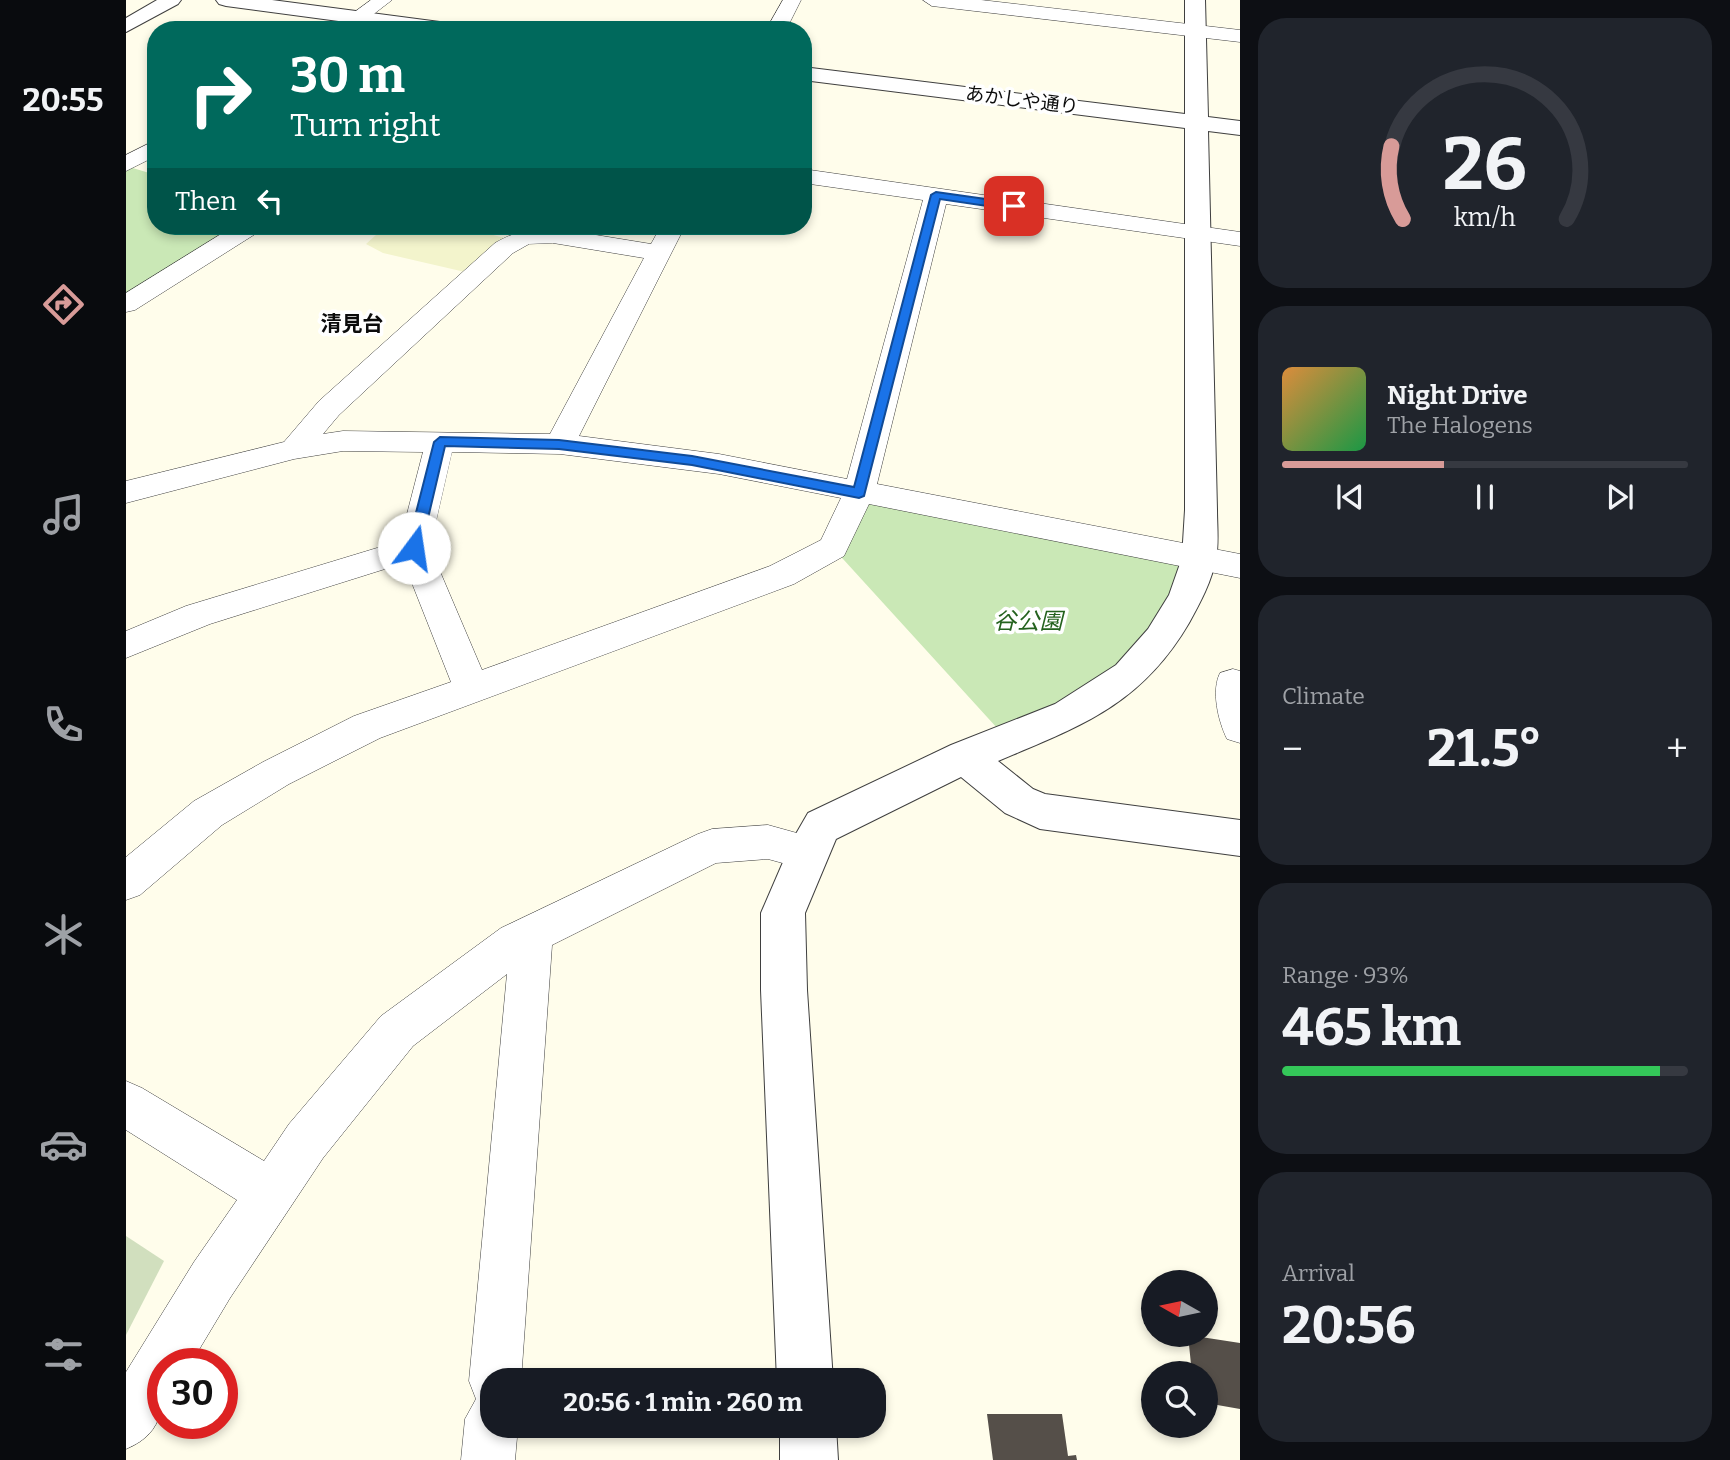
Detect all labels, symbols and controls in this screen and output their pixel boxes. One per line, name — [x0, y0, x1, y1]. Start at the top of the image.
text: 30 m — [290, 46, 405, 105]
icon: right — [175, 49, 266, 140]
text: 20:55 — [23, 81, 103, 119]
street label: あかしや通り — [964, 82, 1080, 118]
text: Turn right — [290, 106, 441, 144]
text: 26 — [1443, 122, 1527, 209]
pin — [984, 176, 1044, 236]
icon: left — [251, 182, 289, 220]
text: Then — [175, 186, 237, 217]
icon: arrive — [995, 187, 1033, 225]
text: km/h — [1454, 203, 1516, 233]
icon: directions — [39, 280, 88, 329]
district label: 清見台 — [321, 311, 384, 337]
text: Night Drive — [1387, 380, 1528, 411]
text: The Halogens — [1387, 411, 1533, 439]
icon: previous — [1331, 478, 1369, 516]
icon: pause — [1466, 478, 1504, 516]
icon: next — [1601, 478, 1639, 516]
icon: music — [39, 490, 88, 539]
position arrow — [377, 511, 451, 585]
park label: 谷公園 — [994, 607, 1066, 635]
text: Climate — [1282, 682, 1365, 710]
icon: phone — [39, 700, 88, 749]
text: 21.5° — [1427, 717, 1542, 780]
text: − — [1282, 726, 1303, 772]
text: + — [1666, 726, 1688, 772]
icon: climate — [39, 910, 88, 959]
text: Range · 93% — [1282, 961, 1409, 989]
text: 465 km — [1282, 996, 1461, 1059]
icon: car — [39, 1120, 88, 1169]
text: Arrival — [1282, 1259, 1355, 1287]
north arrow — [1141, 1270, 1218, 1348]
map controls — [1141, 1270, 1218, 1438]
text: 20:56 — [1282, 1294, 1416, 1357]
icon: filters — [39, 1330, 88, 1379]
speed limit sign: 30 — [147, 1348, 238, 1439]
button: search — [1141, 1361, 1218, 1438]
text: 20:56 · 1 min · 260 m — [563, 1387, 803, 1418]

